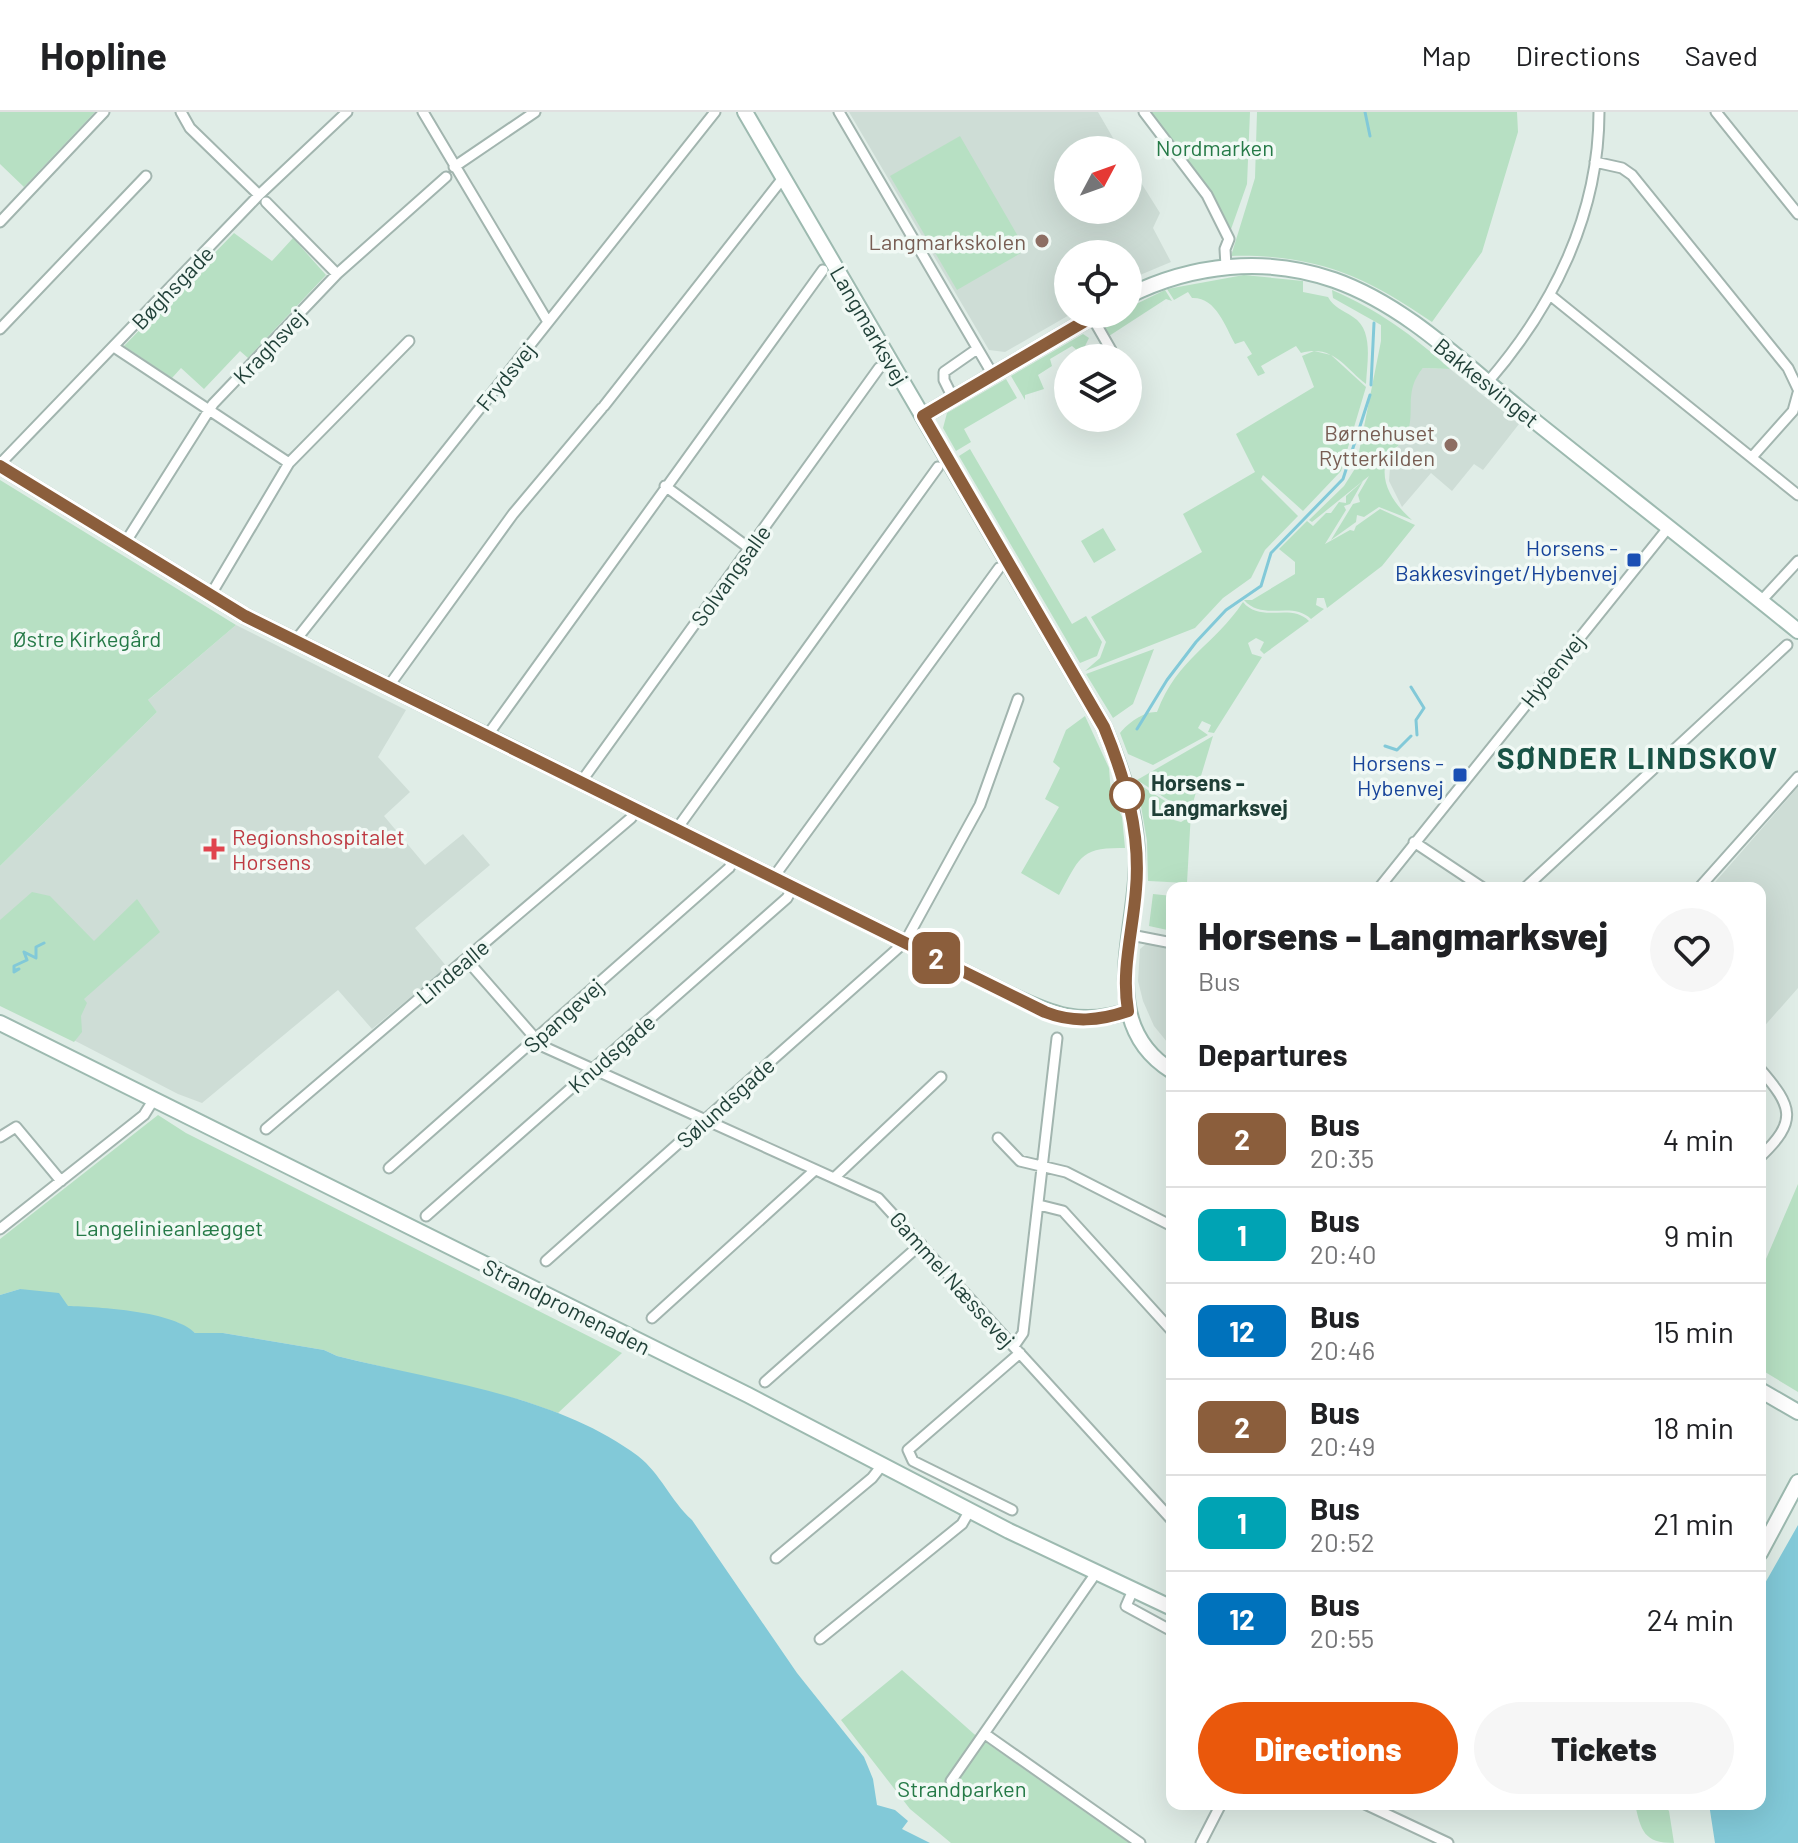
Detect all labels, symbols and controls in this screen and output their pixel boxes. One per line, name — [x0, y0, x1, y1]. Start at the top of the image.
text: Hopline — [40, 32, 167, 78]
text: Map — [1422, 38, 1471, 72]
text: Directions — [1515, 38, 1641, 72]
text: Saved — [1685, 38, 1758, 72]
park label: Nordmarken — [1156, 134, 1274, 160]
north arrow — [1054, 136, 1142, 224]
map controls — [1054, 136, 1142, 432]
place label: Langmarkskolen — [868, 228, 1026, 254]
marker: Langmarkskolen — [1033, 232, 1051, 250]
street label: Bøghsgade — [126, 240, 218, 334]
button: locate — [1054, 240, 1142, 328]
street label: Langmarksvej — [826, 261, 914, 389]
street label: Kraghsvej — [227, 303, 311, 389]
street label: Bakkesvinget — [1429, 332, 1545, 432]
street label: Frydsvej — [470, 337, 540, 415]
button: layers — [1054, 344, 1142, 432]
place label: Børnehuset Rytterkilden — [1319, 419, 1435, 470]
marker: Børnehuset Rytterkilden — [1442, 436, 1460, 454]
street label: Solvangsalle — [685, 519, 775, 631]
place label: Horsens - Bakkesvinget/Hybenvej — [1395, 534, 1618, 585]
marker: Horsens - Bakkesvinget/Hybenvej — [1625, 551, 1643, 569]
park label: Østre Kirkegård — [13, 625, 161, 651]
street label: Hybenvej — [1515, 628, 1589, 712]
district label: SØNDER LINDSKOV — [1497, 739, 1779, 775]
place label: Horsens - Hybenvej — [1352, 749, 1444, 800]
marker: Horsens - Hybenvej — [1451, 766, 1469, 784]
place label: Horsens - Langmarksvej — [1151, 769, 1288, 820]
marker: Horsens - Langmarksvej — [1110, 778, 1144, 812]
place label: Regionshospitalet Horsens — [232, 823, 405, 874]
marker: Regionshospitalet Horsens — [203, 838, 225, 860]
button: heart — [1650, 908, 1734, 992]
text: Horsens - Langmarksvej — [1198, 912, 1608, 958]
line badge: 2 — [910, 932, 962, 984]
street label: Lindealle — [411, 933, 493, 1009]
text: 2 — [928, 941, 944, 975]
text: Bus — [1198, 965, 1240, 996]
street label: Spangevej — [518, 972, 608, 1058]
street label: Knudsgade — [562, 1008, 660, 1098]
text: Departures — [1198, 1036, 1348, 1072]
street label: Sølundsgade — [671, 1051, 779, 1153]
text: Bus — [1310, 1106, 1360, 1142]
text: 4 min — [1663, 1121, 1734, 1157]
text: 2 — [1234, 1122, 1250, 1156]
text: 20:35 — [1310, 1142, 1374, 1173]
text: Bus — [1310, 1202, 1360, 1238]
street label: Gammel Næssevej — [885, 1205, 1021, 1353]
park label: Langelinieanlægget — [75, 1214, 263, 1240]
text: 9 min — [1664, 1217, 1734, 1253]
text: 1 — [1237, 1218, 1247, 1252]
text: 20:40 — [1310, 1238, 1376, 1269]
street label: Strandpromenaden — [479, 1253, 655, 1359]
text: Bus — [1310, 1298, 1360, 1334]
text: 15 min — [1653, 1313, 1734, 1349]
text: 12 — [1229, 1314, 1255, 1348]
text: 20:46 — [1310, 1334, 1375, 1365]
text: Bus — [1310, 1394, 1360, 1430]
text: 18 min — [1653, 1409, 1734, 1445]
text: 2 — [1234, 1410, 1250, 1444]
text: 20:49 — [1310, 1430, 1375, 1461]
text: Bus — [1310, 1490, 1360, 1526]
text: 21 min — [1653, 1505, 1734, 1541]
text: 1 — [1237, 1506, 1247, 1540]
text: 20:52 — [1310, 1526, 1375, 1557]
text: Bus — [1310, 1586, 1360, 1622]
text: 24 min — [1647, 1601, 1734, 1637]
text: 12 — [1229, 1602, 1255, 1636]
text: 20:55 — [1310, 1622, 1374, 1653]
button: Directions — [1198, 1702, 1458, 1794]
button: Tickets — [1474, 1702, 1734, 1794]
park label: Strandparken — [897, 1775, 1027, 1801]

